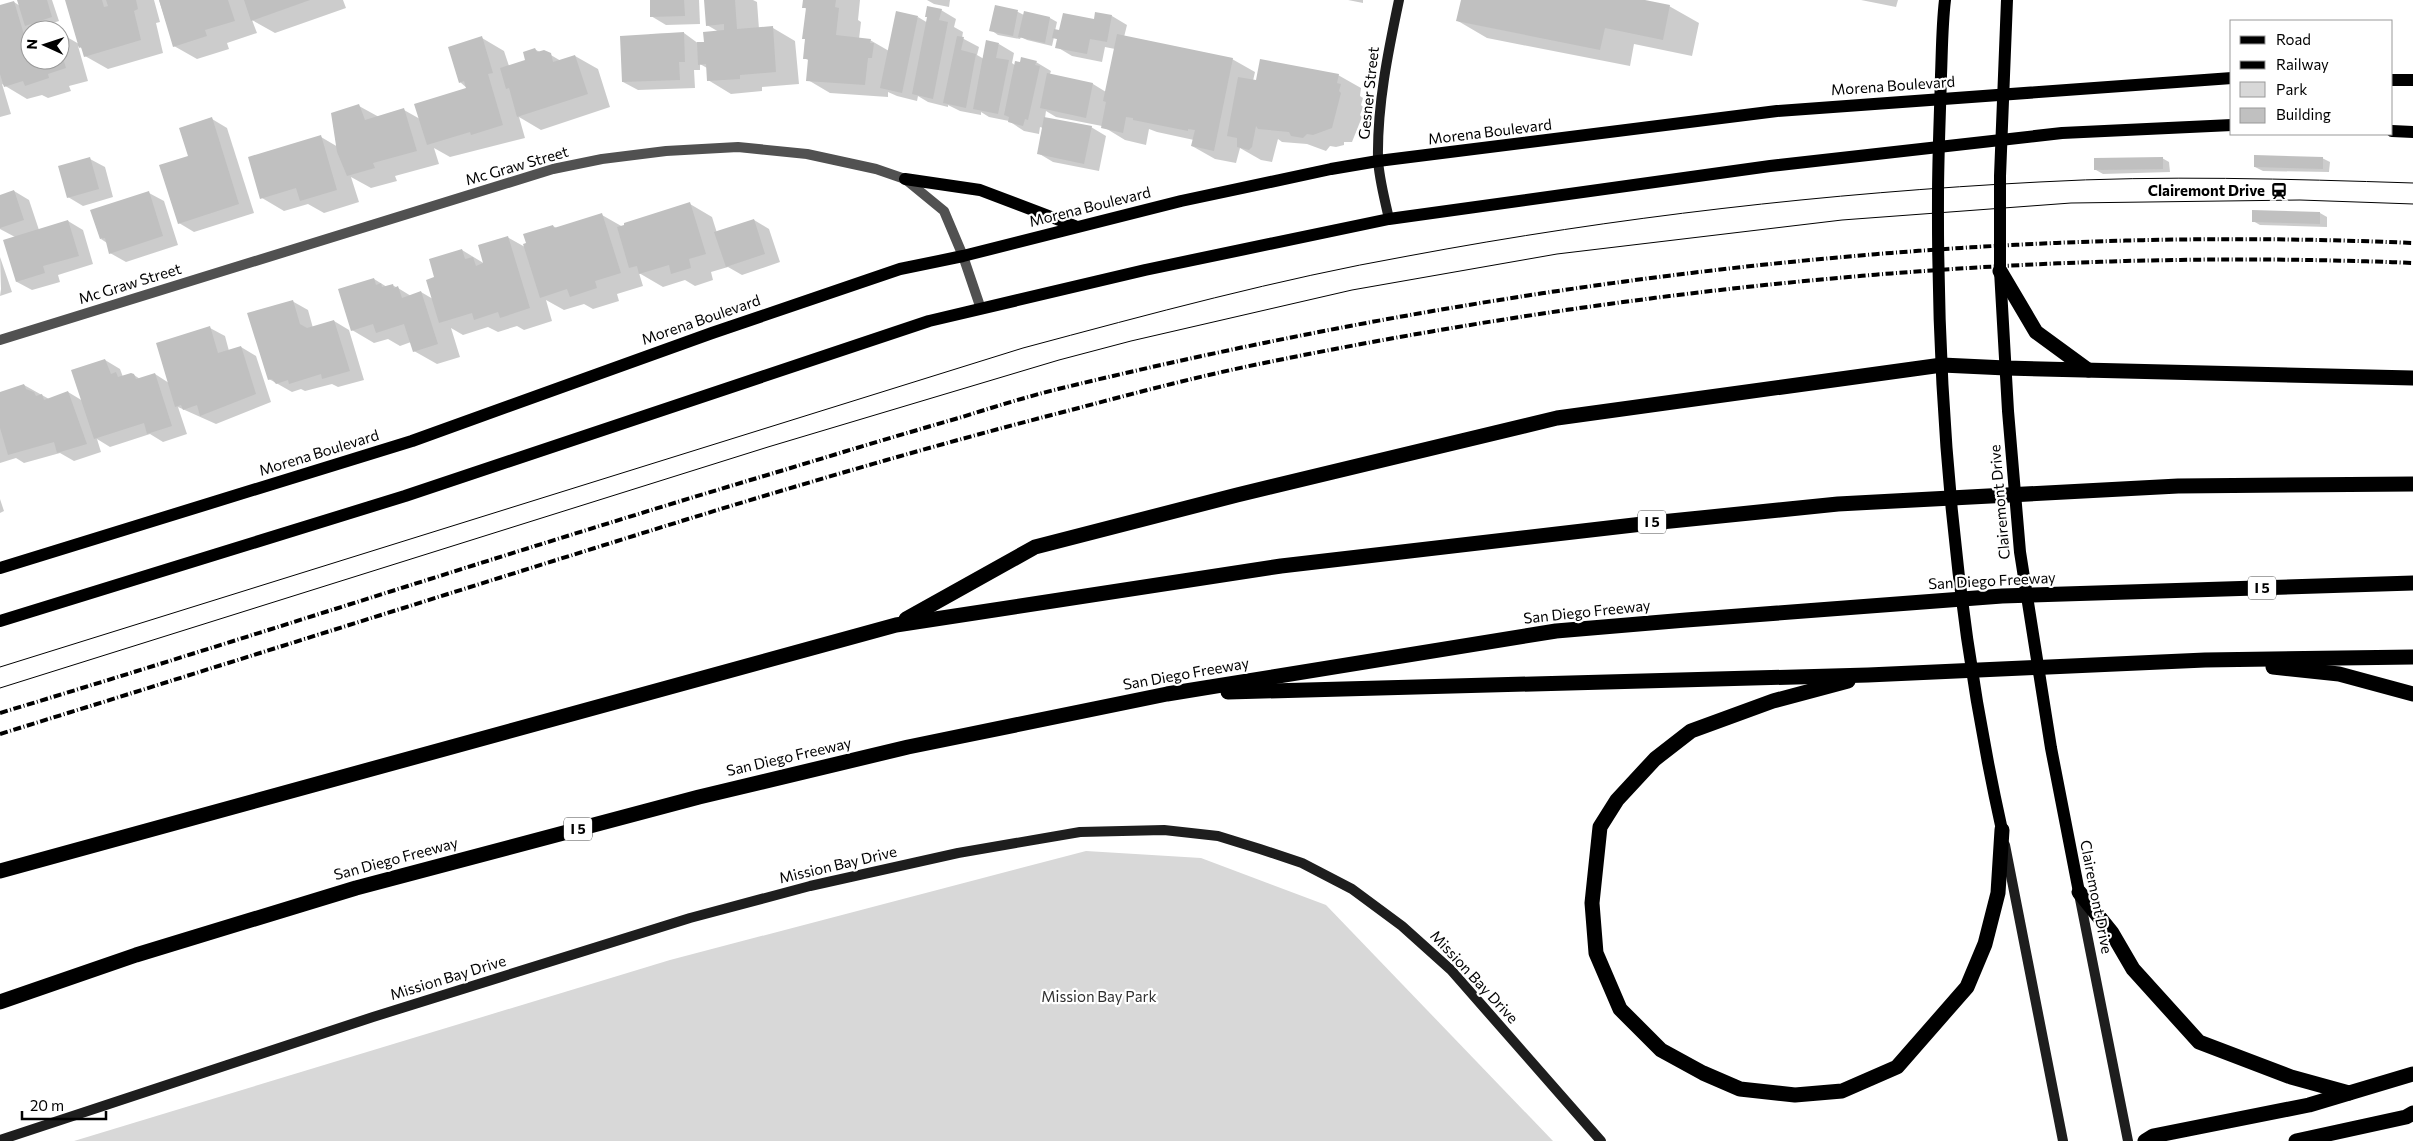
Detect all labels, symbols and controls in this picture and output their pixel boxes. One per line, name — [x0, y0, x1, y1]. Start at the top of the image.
north arrow — [20, 20, 70, 70]
legend — [2230, 20, 2393, 135]
text: Road — [2276, 30, 2311, 48]
text: N — [23, 39, 40, 50]
street label: Gesner Street — [1354, 45, 1382, 140]
text: Railway — [2276, 55, 2329, 73]
street label: Morena Boulevard — [1830, 72, 1956, 98]
text: Park — [2276, 80, 2307, 98]
text: Building — [2276, 105, 2331, 123]
street label: Morena Boulevard — [1427, 114, 1553, 148]
street label: Mc Graw Street — [463, 142, 570, 188]
place label: Clairemont Drive — [2148, 181, 2265, 199]
station icon: Clairemont Drive — [2269, 181, 2289, 201]
street label: Morena Boulevard — [1027, 182, 1152, 230]
street label: Mc Graw Street — [76, 259, 183, 307]
street label: Morena Boulevard — [639, 290, 763, 348]
street label: Morena Boulevard — [257, 425, 381, 479]
street label: Clairemont Drive — [1985, 444, 2013, 560]
road number: I 5 — [1638, 511, 1666, 534]
street label: San Diego Freeway — [1928, 568, 2056, 592]
road number: I 5 — [2248, 576, 2276, 600]
street label: San Diego Freeway — [1522, 595, 1652, 627]
street label: San Diego Freeway — [1121, 653, 1251, 693]
street label: San Diego Freeway — [724, 733, 853, 779]
road number: I 5 — [564, 818, 592, 841]
street label: San Diego Freeway — [332, 833, 460, 883]
street label: Clairemont Drive — [2077, 838, 2117, 955]
street label: Mission Bay Drive — [777, 842, 899, 886]
street label: Mission Bay Drive — [1427, 926, 1522, 1027]
street label: Mission Bay Drive — [388, 951, 508, 1003]
park label: Mission Bay Park — [1041, 987, 1157, 1005]
scale bar — [22, 1088, 106, 1120]
text: 20 m — [30, 1096, 64, 1114]

